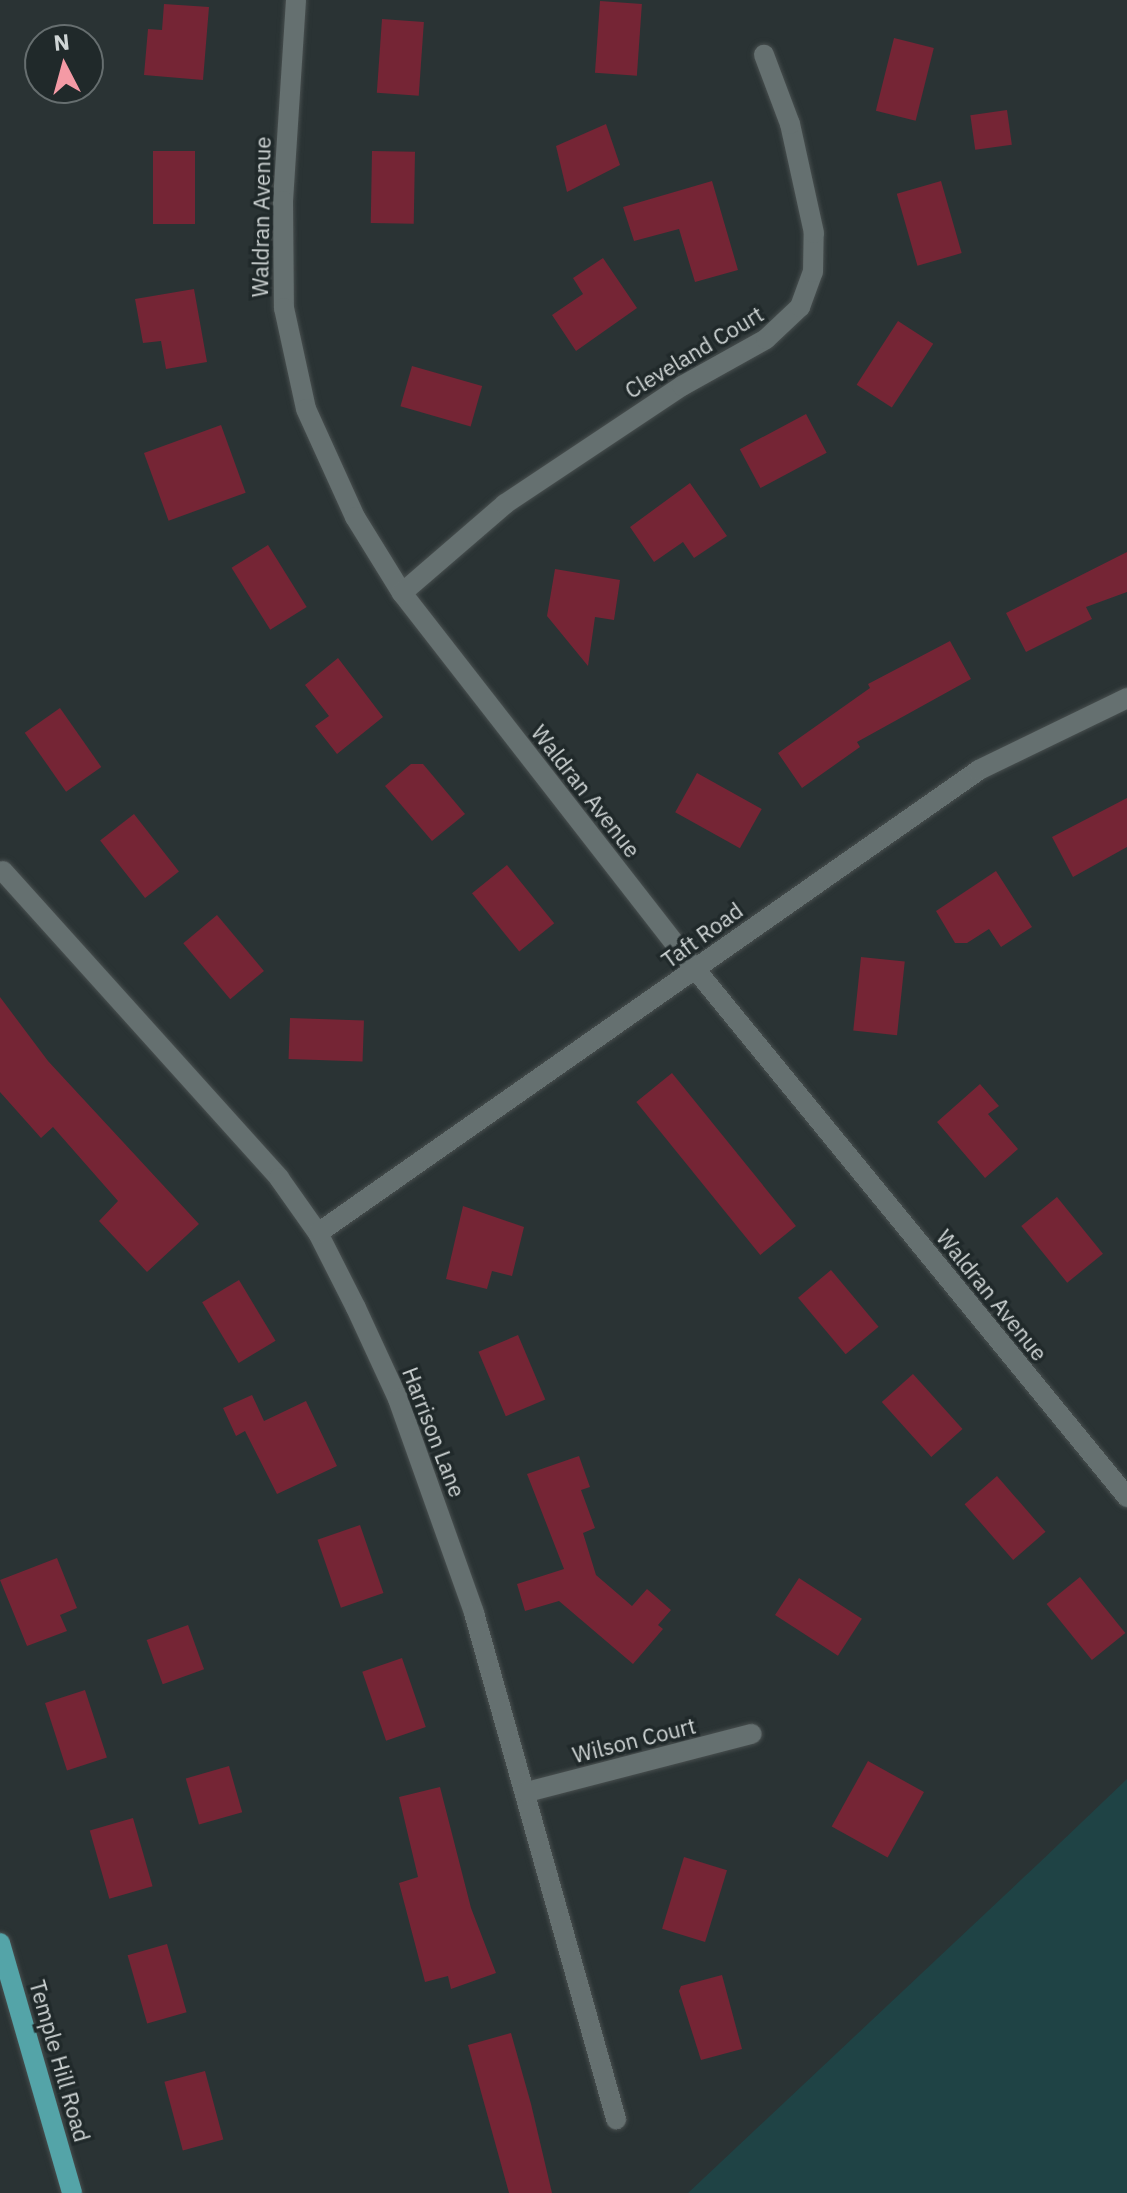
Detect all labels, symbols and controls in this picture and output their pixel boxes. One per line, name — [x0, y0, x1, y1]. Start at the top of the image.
north arrow — [24, 24, 104, 104]
text: N — [52, 26, 71, 57]
street label: Waldran Avenue — [246, 136, 276, 298]
street label: Cleveland Court — [620, 300, 768, 404]
street label: Waldran Avenue — [526, 720, 646, 862]
street label: Taft Road — [656, 897, 748, 973]
street label: Waldran Avenue — [931, 1224, 1053, 1366]
street label: Harrison Lane — [397, 1363, 471, 1501]
street label: Wilson Court — [570, 1712, 698, 1768]
street label: Temple Hill Road — [24, 1977, 96, 2145]

